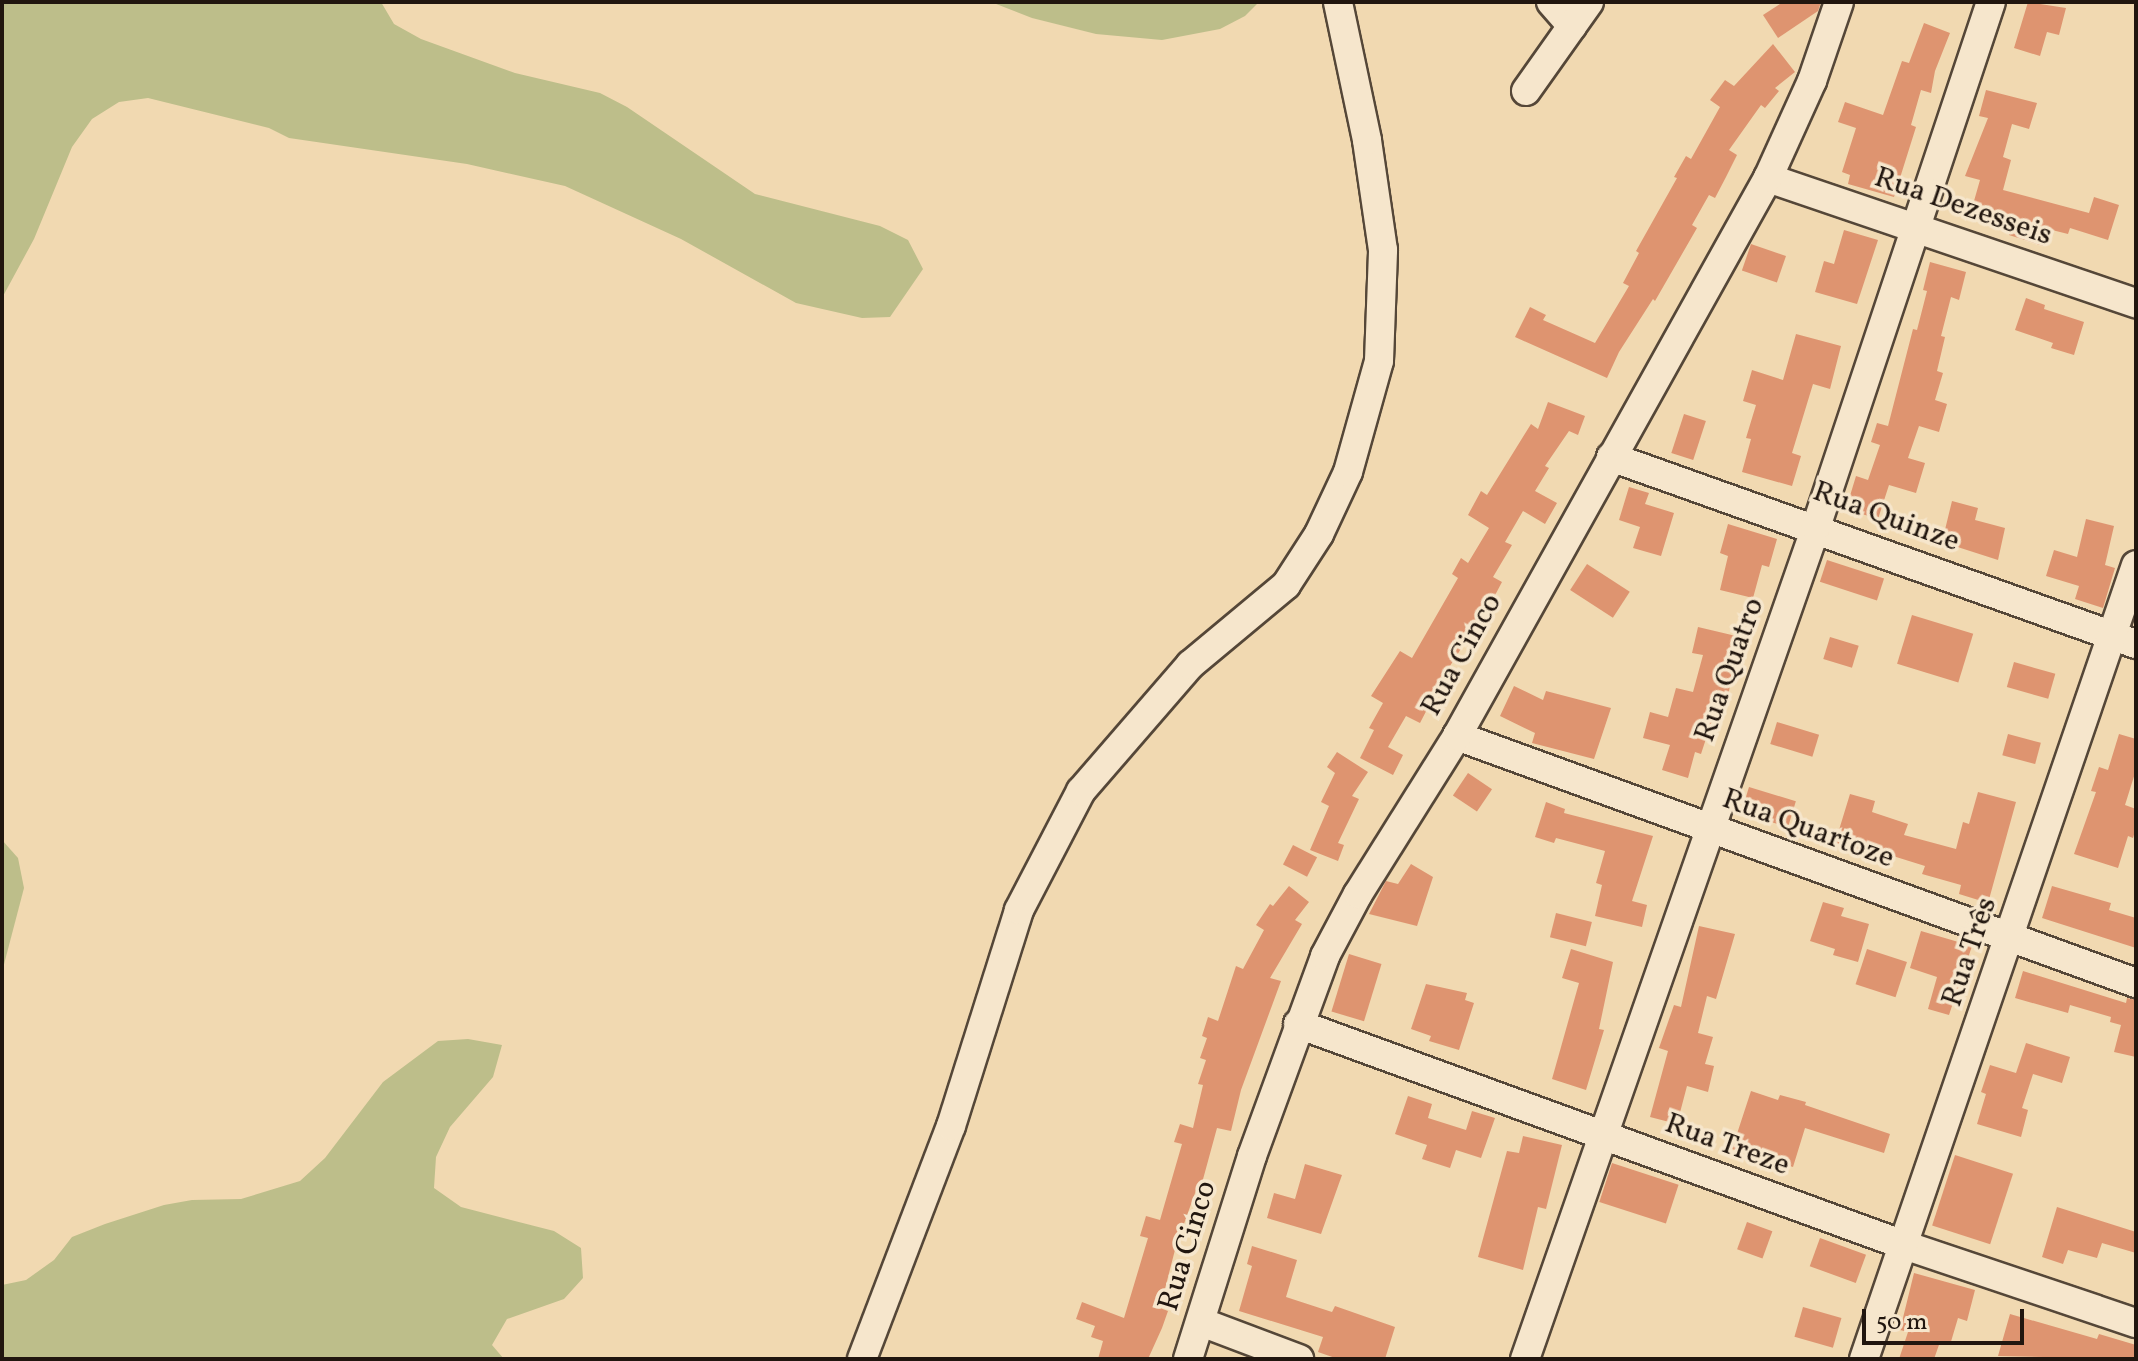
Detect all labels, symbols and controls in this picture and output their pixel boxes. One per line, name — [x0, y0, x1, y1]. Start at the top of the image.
street label: Rua Dezesseis — [1869, 160, 2057, 254]
street label: Rua Quinze — [1808, 474, 1964, 560]
street label: Rua Cinco — [1414, 588, 1510, 722]
street label: Rua Quatro — [1687, 593, 1773, 747]
street label: Rua Quartoze — [1717, 781, 1899, 877]
street label: Rua Três — [1934, 892, 2006, 1012]
street label: Rua Treze — [1659, 1106, 1795, 1184]
street label: Rua Cinco — [1151, 1177, 1225, 1315]
scale bar — [1866, 1293, 2028, 1343]
text: 50 m — [1876, 1306, 1928, 1340]

